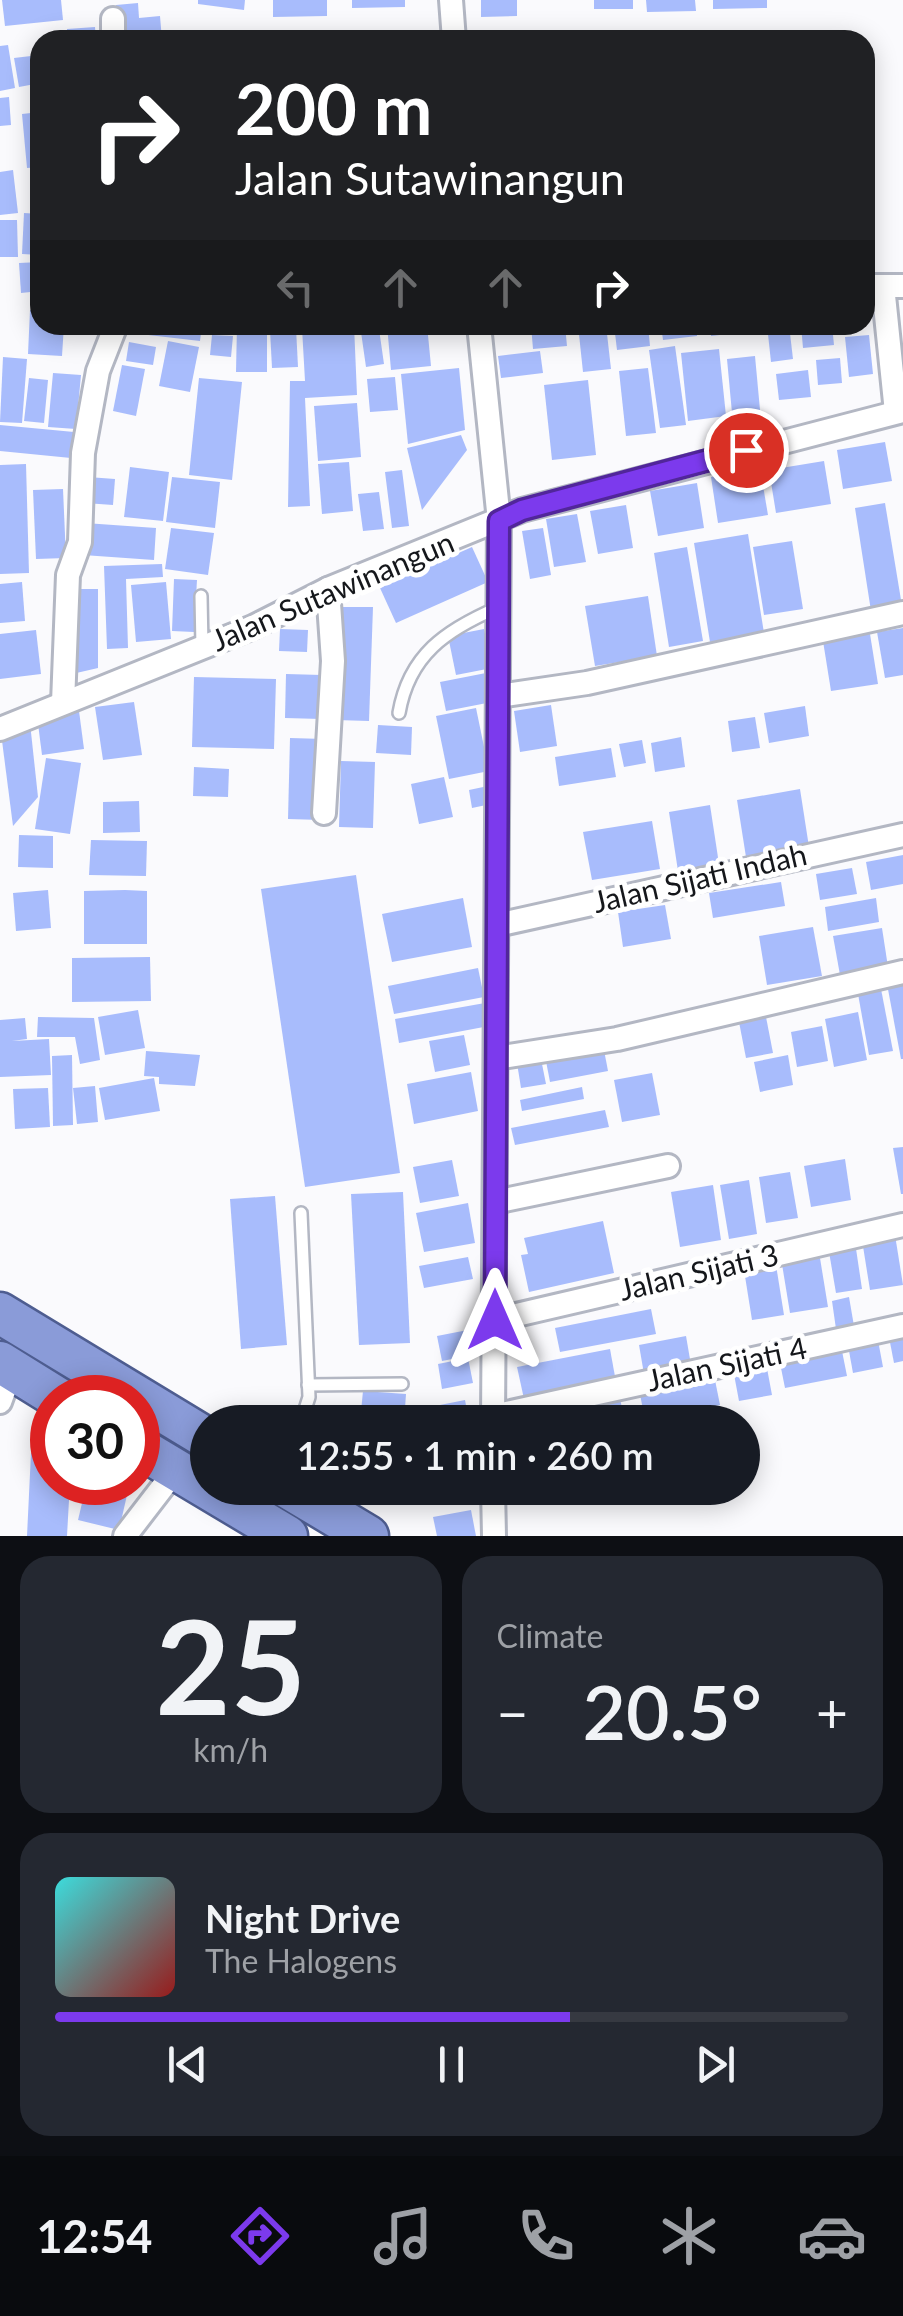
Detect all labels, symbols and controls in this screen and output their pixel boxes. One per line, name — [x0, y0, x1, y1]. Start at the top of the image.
text: 200 m — [235, 66, 432, 150]
icon: right — [70, 70, 200, 200]
text: Jalan Sutawinangun — [235, 151, 625, 205]
icon: left — [268, 260, 323, 315]
icon: ahead — [373, 260, 428, 315]
icon: ahead — [478, 260, 533, 315]
icon: right — [583, 260, 638, 315]
pin — [704, 408, 789, 493]
icon: arrive — [719, 423, 774, 478]
street label: Jalan Sutawinangun — [206, 523, 459, 658]
street label: Jalan Sijati Indah — [589, 835, 810, 919]
street label: Jalan Sijati 3 — [615, 1235, 782, 1307]
position arrow — [443, 1268, 547, 1372]
street label: Jalan Sijati 4 — [644, 1329, 810, 1398]
speed limit sign: 30 — [30, 1375, 160, 1505]
text: 12:55 · 1 min · 260 m — [297, 1432, 653, 1478]
text: 25 — [155, 1587, 306, 1743]
text: Climate — [497, 1616, 603, 1655]
text: 20.5° — [583, 1666, 762, 1756]
text: − — [497, 1679, 528, 1745]
text: + — [816, 1679, 848, 1745]
text: km/h — [193, 1730, 268, 1769]
text: Night Drive — [205, 1895, 400, 1941]
text: The Halogens — [205, 1941, 397, 1980]
icon: previous — [160, 2037, 215, 2092]
icon: pause — [424, 2037, 479, 2092]
icon: next — [688, 2037, 743, 2092]
icon: directions — [225, 2201, 295, 2271]
icon: music — [368, 2201, 438, 2271]
icon: phone — [511, 2201, 581, 2271]
icon: climate — [654, 2201, 724, 2271]
icon: car — [797, 2201, 867, 2271]
text: 12:54 — [36, 2209, 152, 2263]

